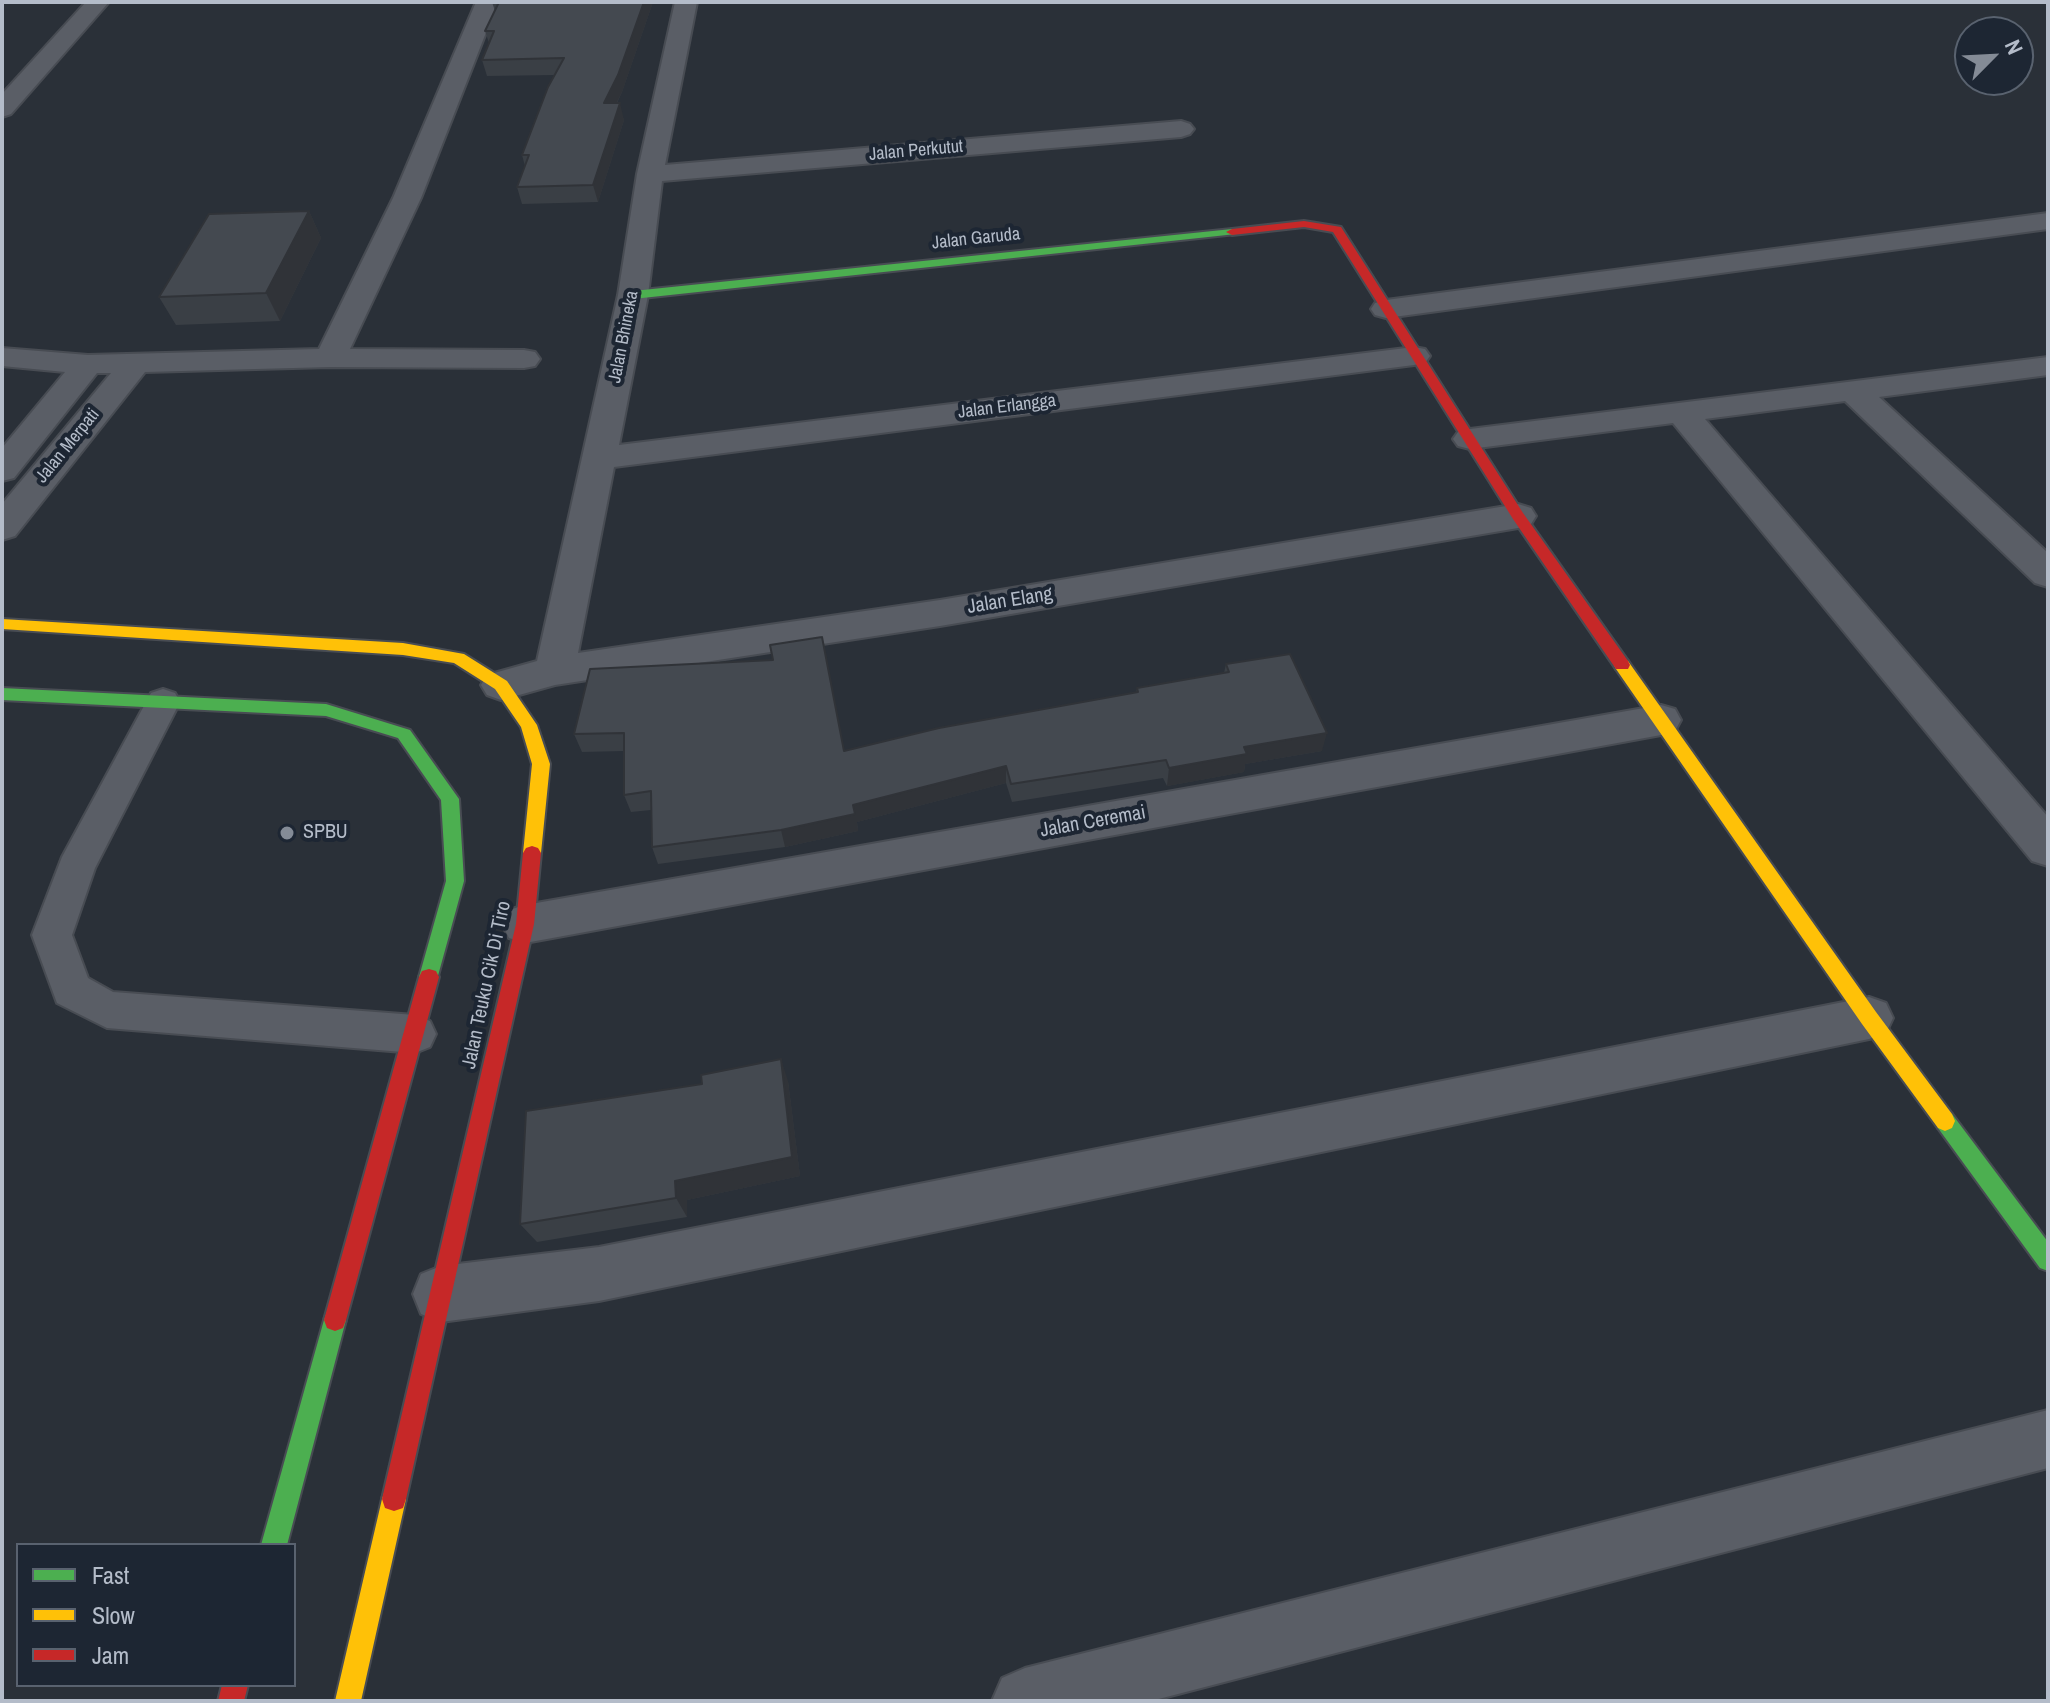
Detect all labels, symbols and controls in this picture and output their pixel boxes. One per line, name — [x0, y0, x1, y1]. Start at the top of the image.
north arrow — [1954, 16, 2034, 96]
text: N — [1998, 35, 2030, 59]
street label: Jalan Perkutut — [868, 136, 964, 166]
street label: Jalan Garuda — [931, 224, 1021, 254]
street label: Jalan Bhineka — [604, 289, 644, 385]
street label: Jalan Erlangga — [957, 390, 1057, 424]
street label: Jalan Merpati — [31, 404, 105, 488]
street label: Jalan Elang — [966, 582, 1054, 620]
street label: Jalan Ceremai — [1038, 801, 1148, 843]
place label: SPBU — [303, 821, 348, 845]
marker: SPBU — [278, 824, 296, 842]
street label: Jalan Teuku Cik Di Tiro — [457, 899, 517, 1071]
legend — [16, 1543, 296, 1687]
text: Fast — [92, 1559, 129, 1591]
text: Slow — [92, 1599, 135, 1631]
text: Jam — [92, 1639, 129, 1671]

